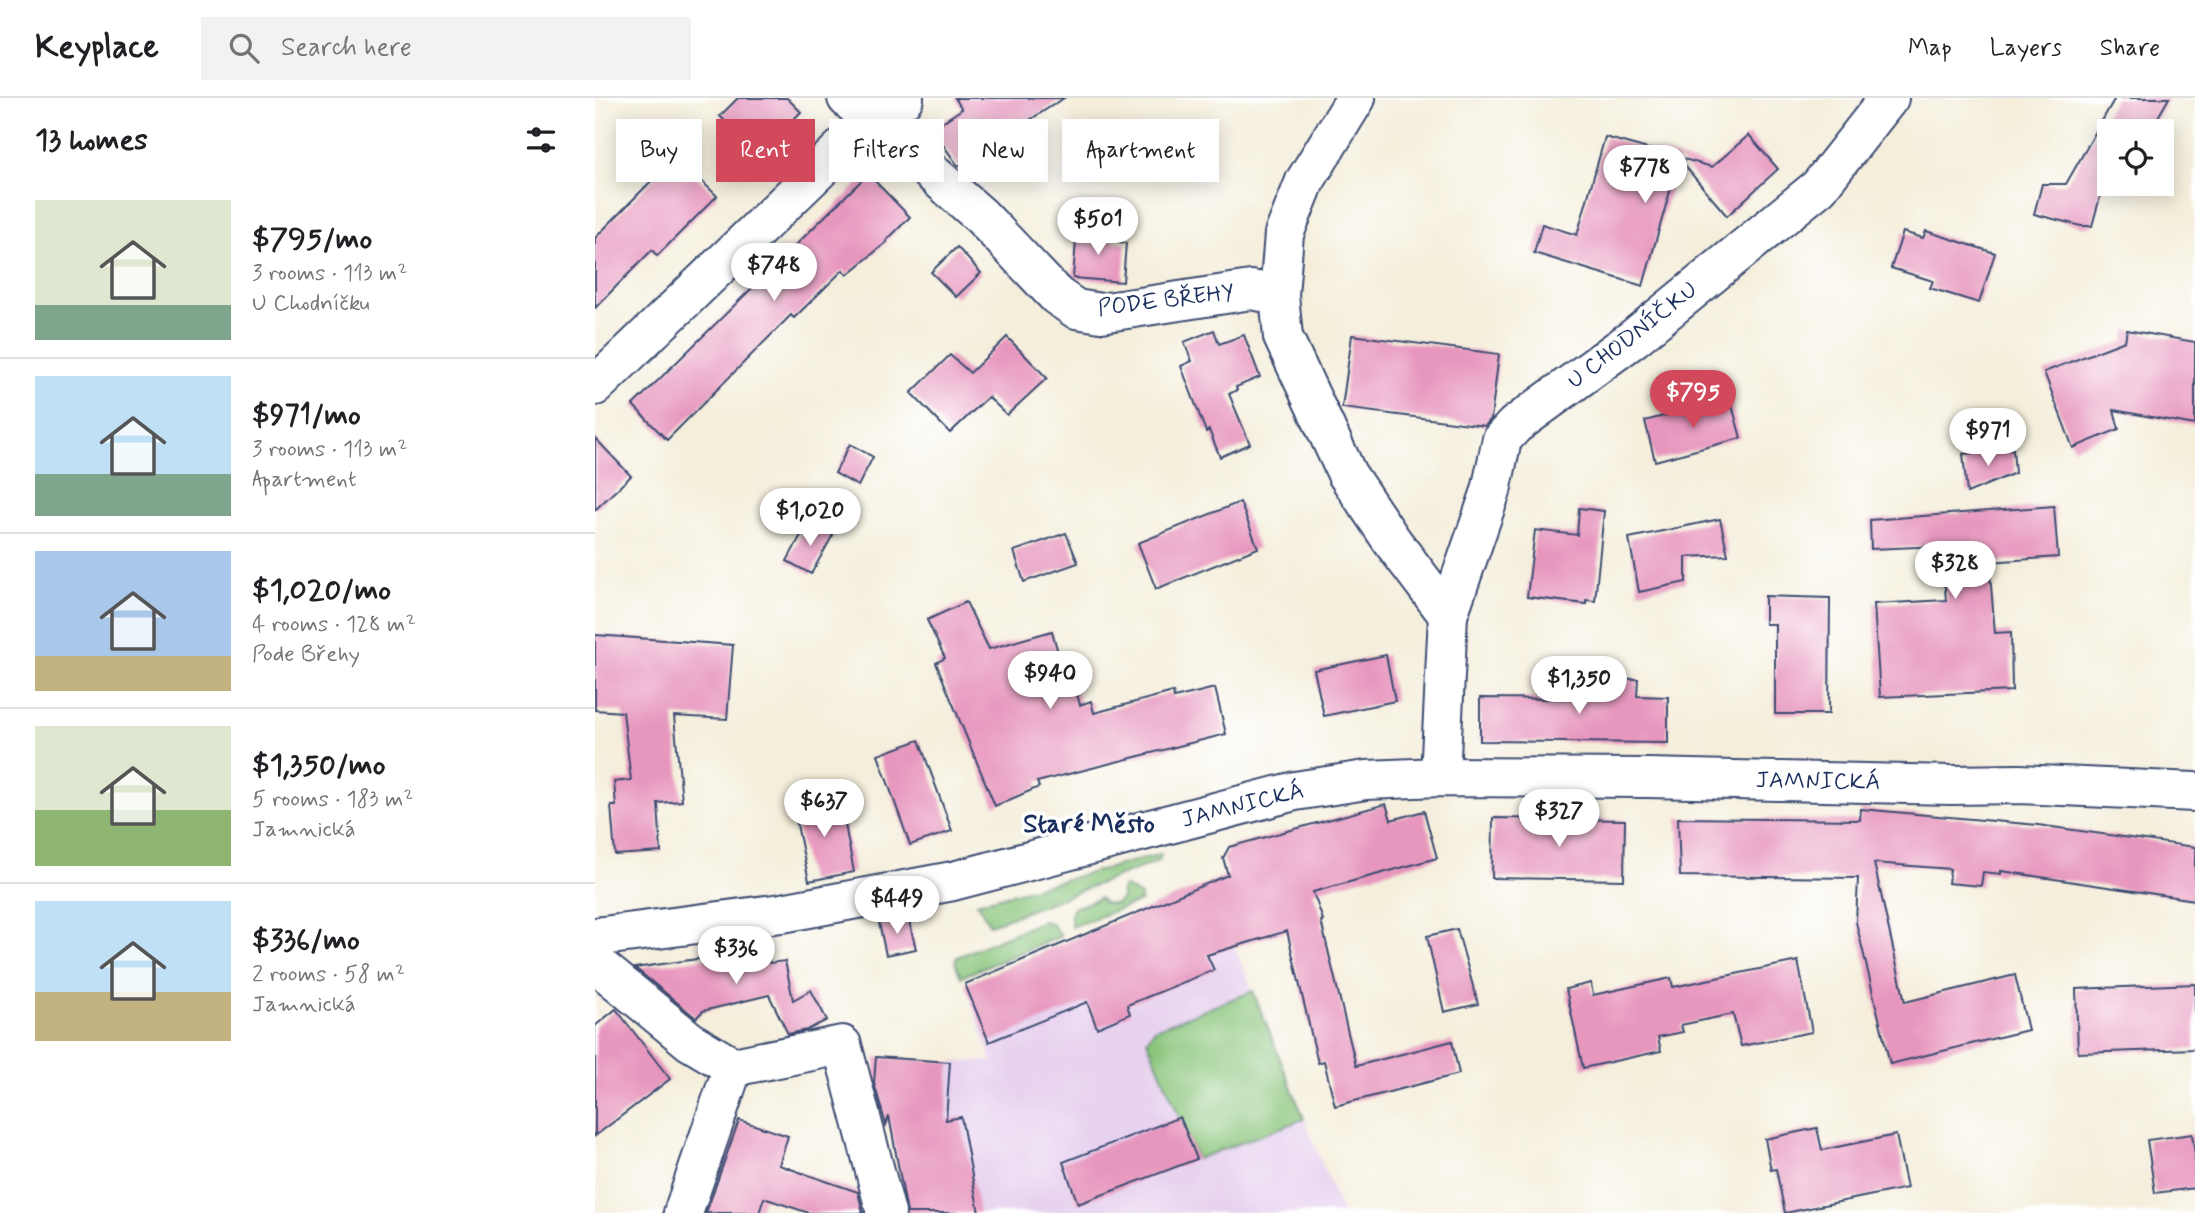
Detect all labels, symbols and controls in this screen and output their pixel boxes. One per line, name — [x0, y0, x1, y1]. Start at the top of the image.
search box — [201, 17, 691, 80]
text: Keyplace — [35, 26, 159, 70]
icon: search — [225, 29, 263, 67]
text: Search here — [281, 31, 412, 65]
text: Map — [1908, 33, 1952, 64]
text: Layers — [1990, 33, 2062, 64]
text: Share — [2100, 33, 2160, 64]
chip: Buy — [616, 119, 702, 182]
chip: Rent — [716, 119, 815, 182]
chip: Filters — [829, 119, 944, 182]
chip: New — [958, 119, 1048, 182]
chip: Apartment — [1062, 119, 1219, 182]
map controls — [2097, 119, 2174, 196]
button: locate — [2097, 119, 2174, 196]
text: 13 homes — [35, 121, 148, 160]
icon: filters — [522, 121, 560, 159]
pin: $778 — [1604, 146, 1686, 205]
text: $778 — [1619, 153, 1671, 183]
pin: $501 — [1057, 198, 1139, 257]
text: $501 — [1073, 205, 1123, 235]
text: $795/mo — [252, 220, 372, 259]
icon: home — [91, 228, 175, 312]
pin: $748 — [733, 244, 815, 303]
text: $748 — [747, 251, 801, 281]
text: 3 rooms · 113 m² — [252, 259, 407, 289]
street label: U CHODNÍČKU — [1562, 276, 1704, 396]
street label: PODE BŘEHY — [1096, 278, 1236, 324]
text: U Chodníčku — [252, 289, 370, 319]
pin: $795 — [1652, 370, 1734, 430]
text: $795 — [1666, 378, 1720, 408]
text: $971/mo — [252, 396, 361, 435]
icon: home — [91, 404, 175, 488]
pin: $971 — [1947, 408, 2029, 468]
text: $971 — [1965, 416, 2011, 446]
text: 3 rooms · 113 m² — [252, 435, 407, 465]
text: Apartment — [252, 465, 357, 495]
pin: $1,020 — [753, 489, 867, 548]
text: $1,020 — [776, 496, 844, 526]
pin: $328 — [1914, 542, 1996, 601]
text: $328 — [1931, 549, 1979, 579]
text: $1,020/mo — [252, 571, 391, 610]
icon: home — [91, 579, 175, 663]
text: 4 rooms · 128 m² — [252, 610, 416, 640]
text: Pode Břehy — [252, 640, 360, 670]
pin: $940 — [1009, 652, 1091, 711]
pin: $1,350 — [1522, 656, 1636, 716]
text: $940 — [1024, 659, 1076, 689]
text: $1,350 — [1547, 664, 1611, 694]
text: $1,350/mo — [252, 746, 385, 785]
icon: home — [91, 754, 175, 838]
street label: JAMNICKÁ — [1755, 766, 1881, 798]
street label: JAMNICKÁ — [1179, 776, 1307, 836]
pin: $637 — [783, 780, 865, 839]
text: 5 rooms · 183 m² — [252, 785, 413, 815]
text: $637 — [800, 787, 848, 817]
pin: $327 — [1518, 790, 1600, 849]
text: $327 — [1535, 797, 1583, 827]
district label: Staré Město — [1023, 808, 1155, 842]
text: Jamnická — [252, 815, 356, 845]
pin: $449 — [856, 876, 938, 936]
text: $449 — [871, 884, 924, 914]
text: $336/mo — [252, 921, 360, 960]
pin: $336 — [695, 926, 777, 986]
icon: home — [91, 929, 175, 1013]
text: $336 — [714, 934, 758, 964]
text: 2 rooms · 58 m² — [252, 960, 405, 990]
text: Jamnická — [252, 990, 356, 1020]

